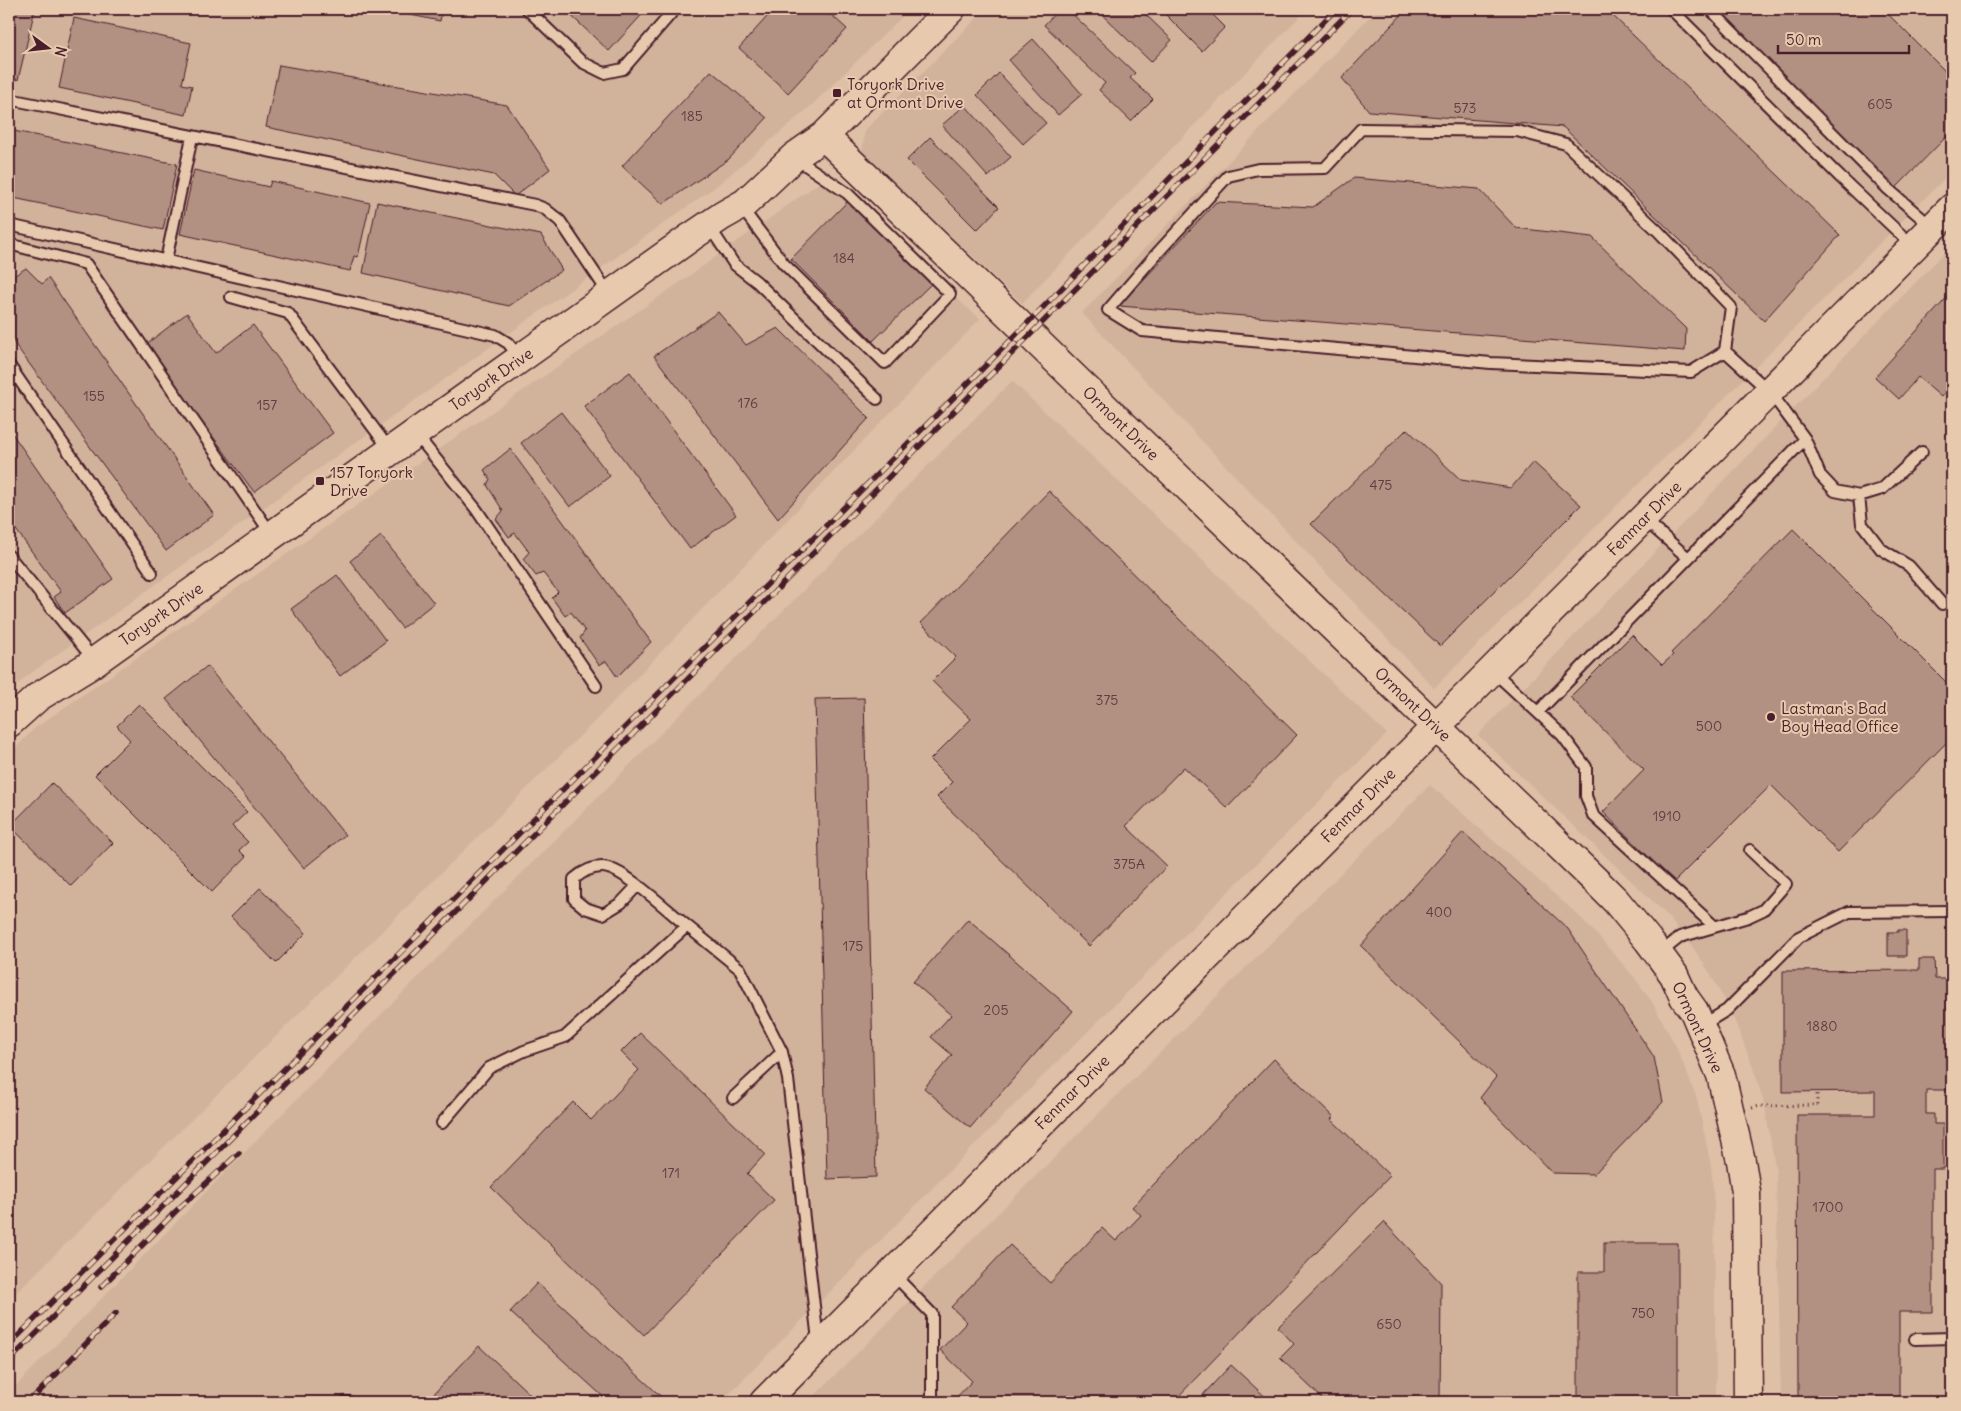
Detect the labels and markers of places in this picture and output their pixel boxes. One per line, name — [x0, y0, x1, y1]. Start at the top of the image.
place label: Toryork Drive at Ormont Drive — [847, 74, 963, 112]
marker: Toryork Drive at Ormont Drive — [831, 87, 843, 99]
place label: 157 Toryork Drive — [330, 462, 413, 500]
marker: 157 Toryork Drive — [314, 475, 326, 487]
place label: Lastman's Bad Boy Head Office — [1781, 698, 1899, 736]
marker: Lastman's Bad Boy Head Office — [1765, 711, 1777, 723]

